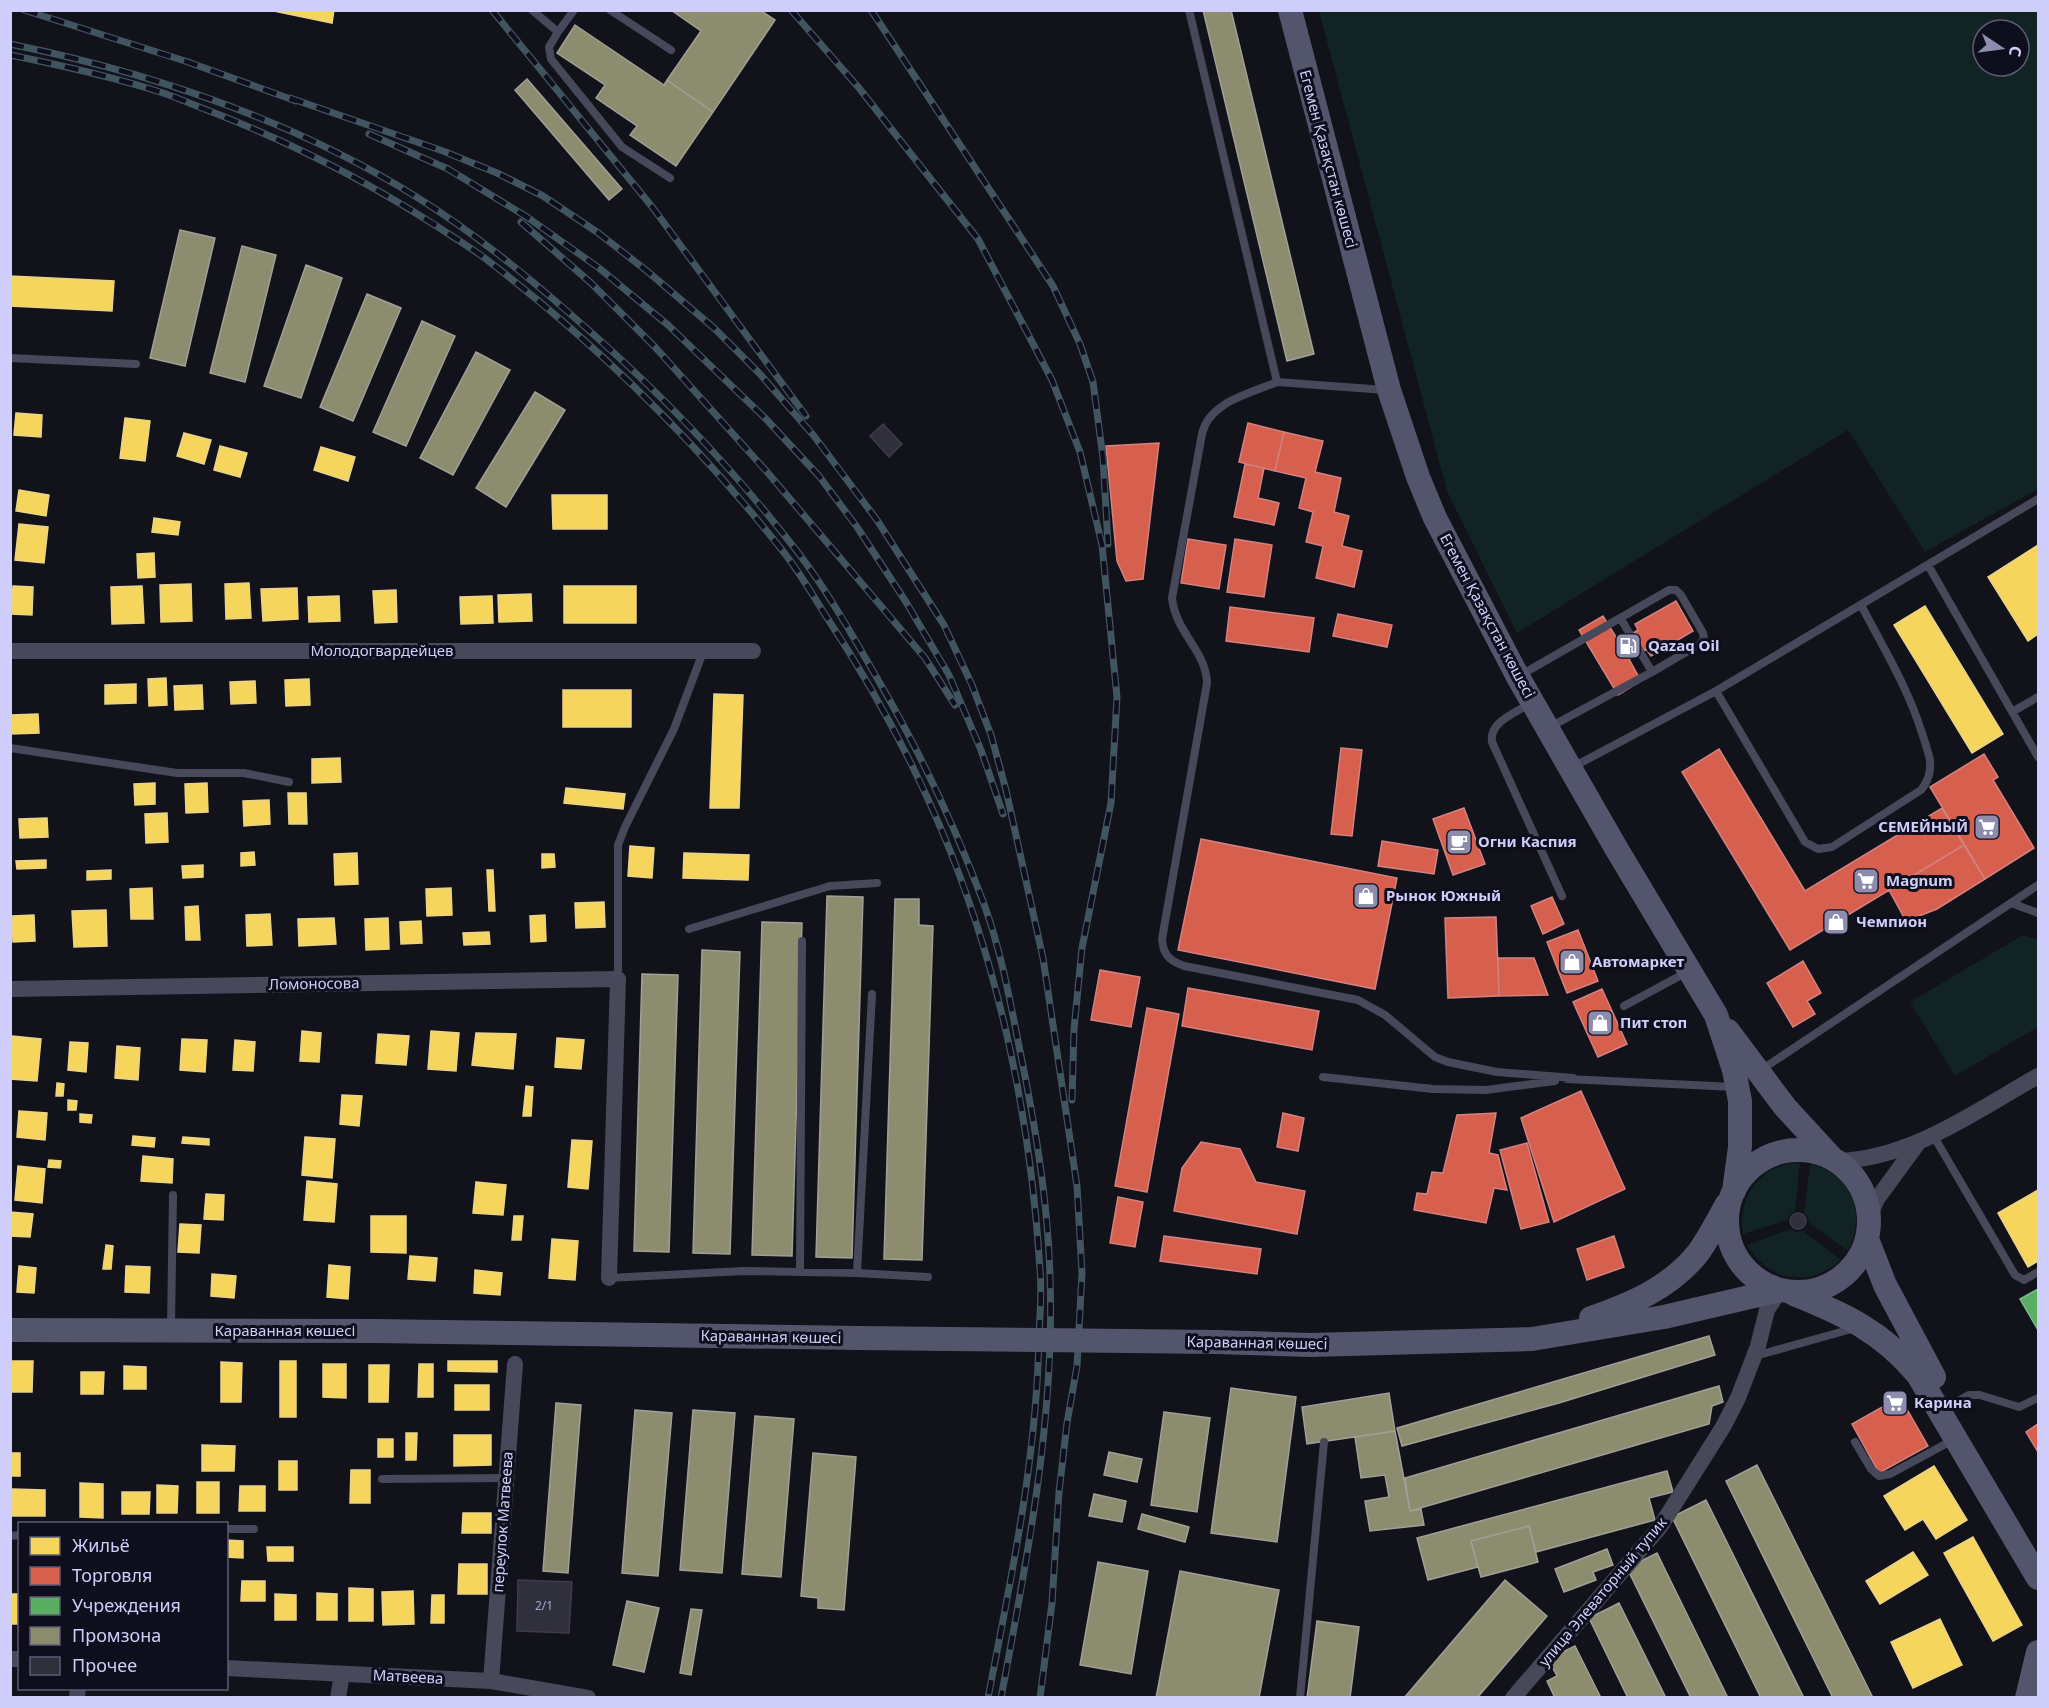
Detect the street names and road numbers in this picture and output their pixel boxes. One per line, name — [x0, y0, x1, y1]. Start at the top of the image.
street label: Егемен Қазақстан көшесі — [1296, 67, 1362, 250]
street label: Егемен Қазақстан көшесі — [1436, 530, 1540, 701]
street label: Молодогвардейцев — [310, 640, 454, 660]
street label: Ломоносова — [268, 972, 360, 994]
street label: Караванная көшесі — [215, 1320, 355, 1340]
street label: Караванная көшесі — [700, 1325, 842, 1347]
street label: Караванная көшесі — [1186, 1331, 1328, 1353]
street label: переулок Матвеева — [487, 1451, 517, 1593]
street label: улица Элеваторный тупик — [1534, 1512, 1671, 1670]
street label: Матвеева — [372, 1664, 444, 1688]

